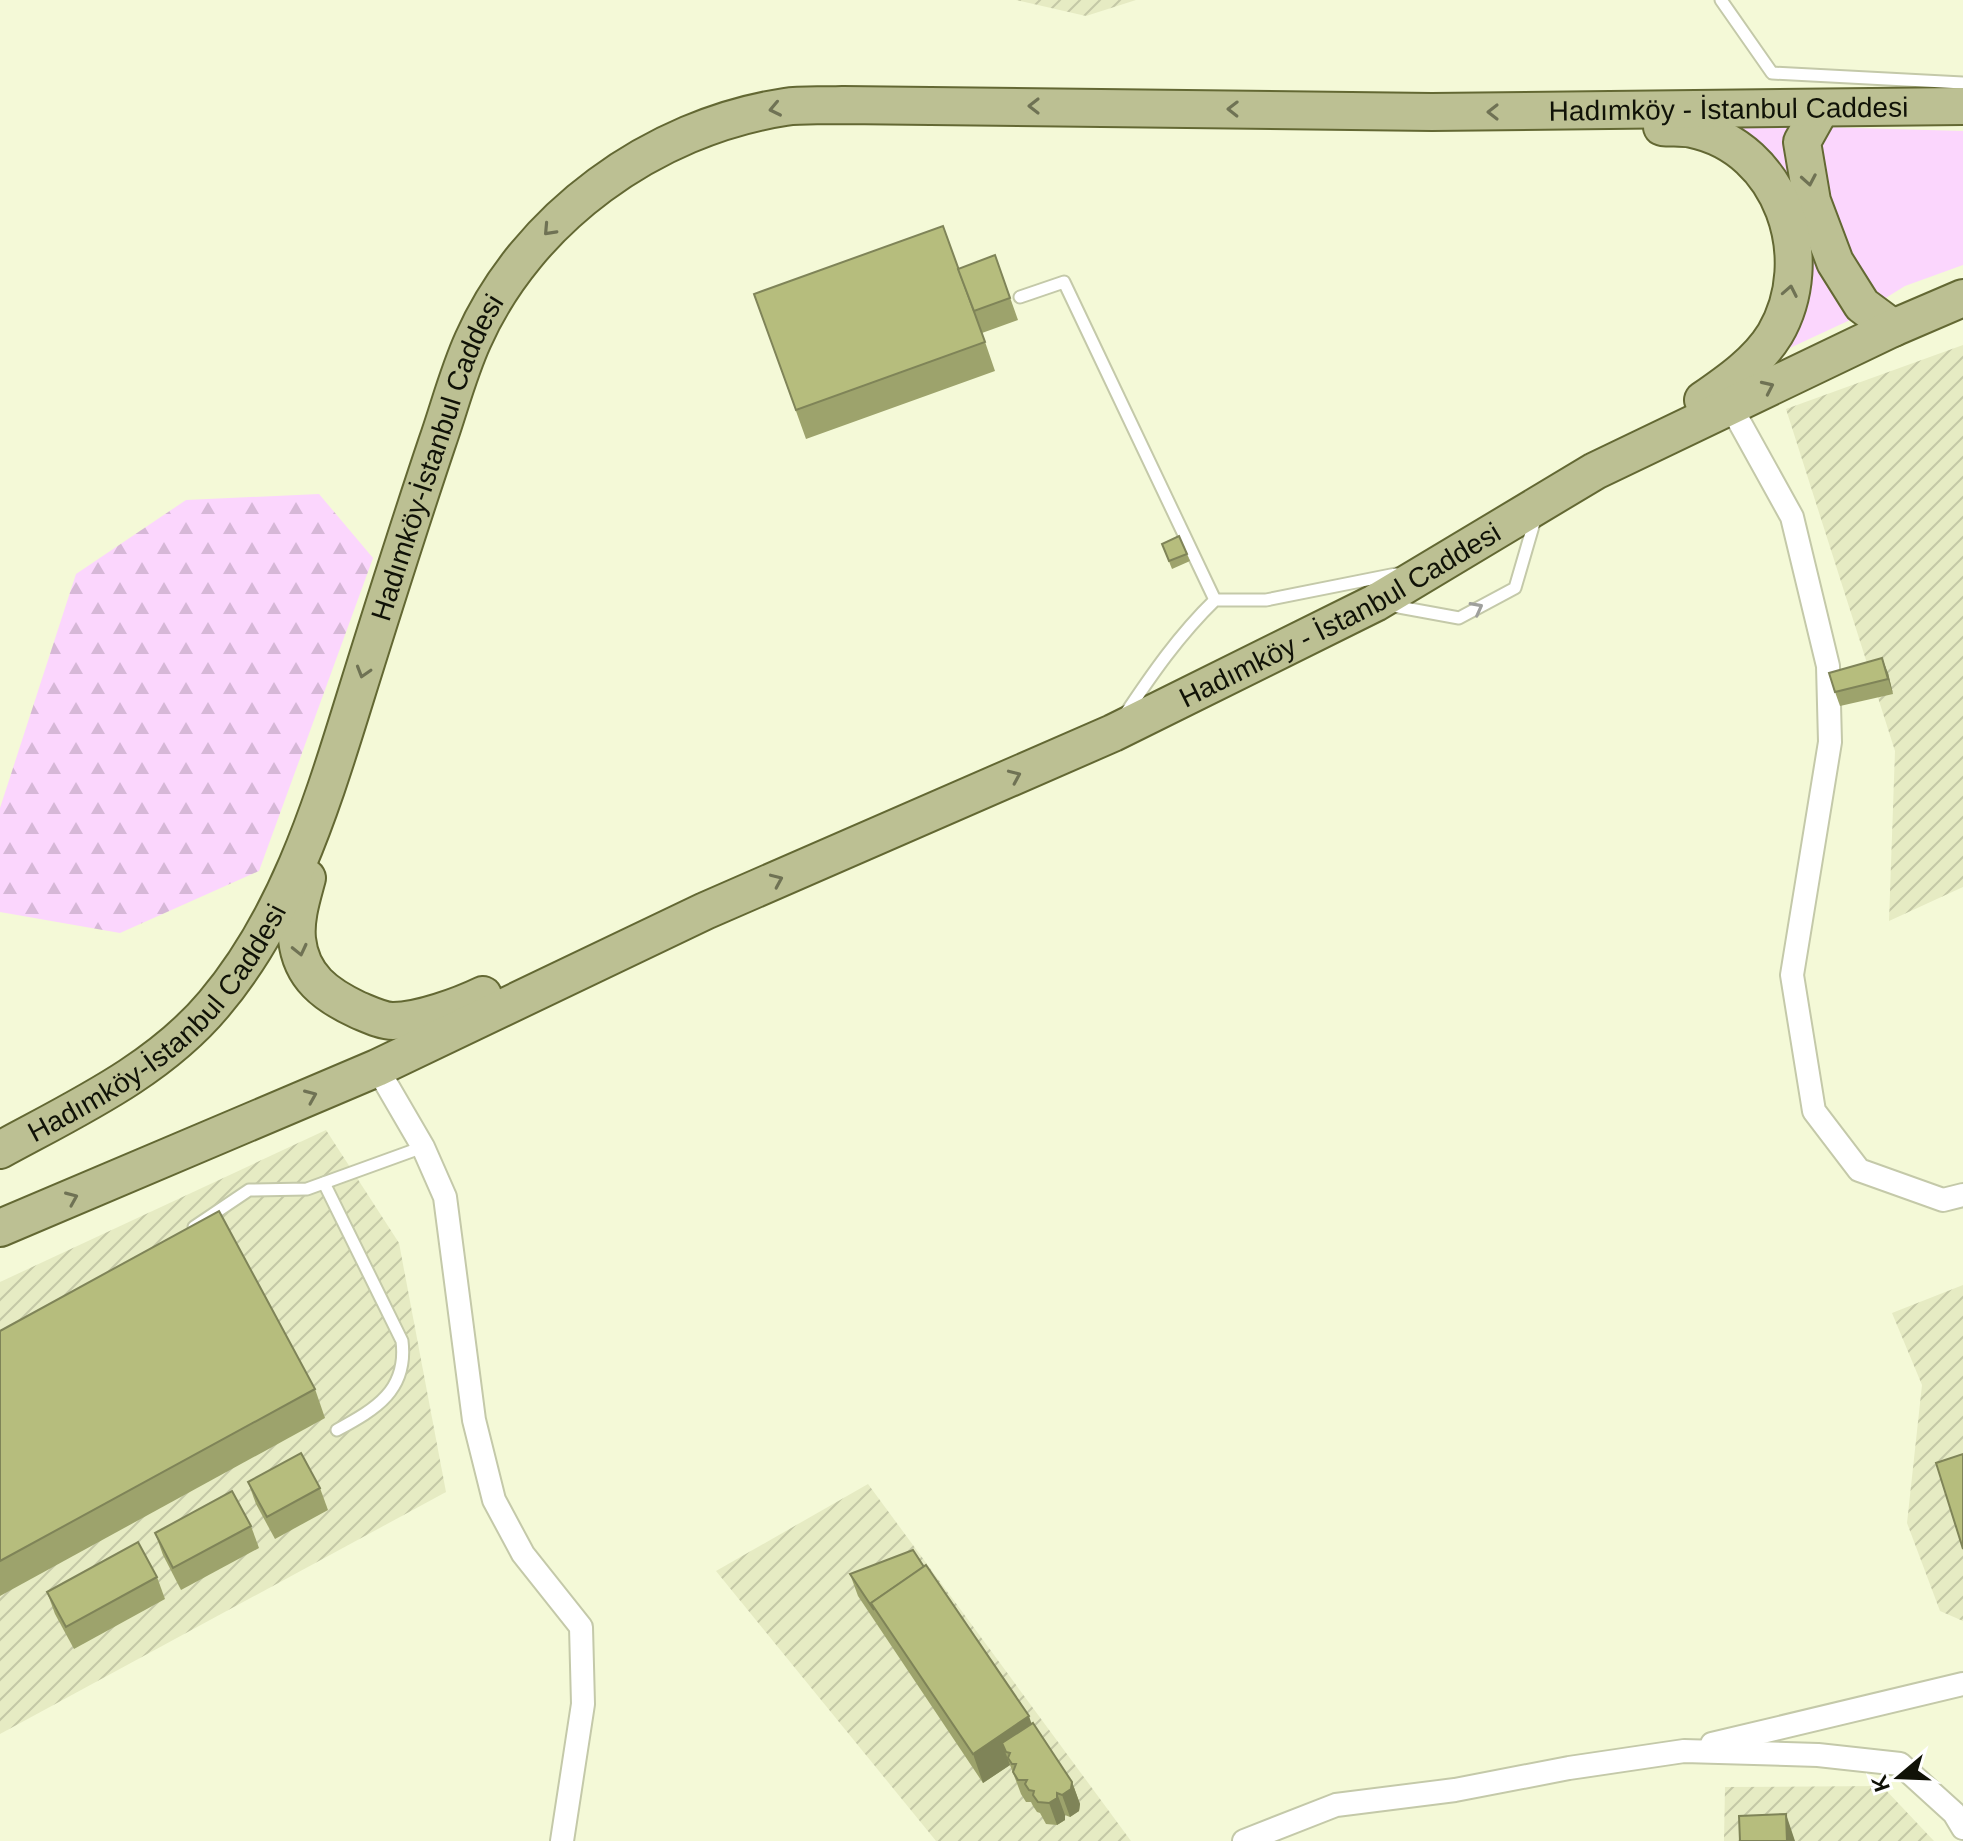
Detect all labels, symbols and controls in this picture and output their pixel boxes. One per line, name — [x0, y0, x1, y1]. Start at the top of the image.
street label: Hadımköy - İstanbul Caddesi — [1549, 91, 1909, 126]
one-way arrow — [1027, 98, 1040, 115]
one-way arrow — [768, 100, 781, 117]
one-way arrow — [1226, 100, 1239, 118]
one-way arrow — [1486, 103, 1499, 121]
one-way arrow — [1799, 174, 1816, 187]
one-way arrow — [544, 220, 558, 235]
one-way arrow — [1781, 285, 1798, 298]
street label: Hadımköy-İstanbul Caddesi — [365, 289, 509, 624]
one-way arrow — [1759, 381, 1774, 397]
street label: Hadımköy - İstanbul Caddesi — [1174, 516, 1506, 713]
one-way arrow — [1469, 603, 1484, 618]
one-way arrow — [356, 664, 372, 678]
one-way arrow — [1007, 769, 1021, 785]
one-way arrow — [768, 874, 783, 890]
street label: Hadımköy-İstanbul Caddesi — [22, 899, 292, 1148]
one-way arrow — [291, 942, 308, 956]
one-way arrow — [303, 1089, 317, 1106]
one-way arrow — [64, 1191, 78, 1207]
north arrow — [1859, 1737, 1939, 1817]
text: K — [1866, 1772, 1895, 1795]

